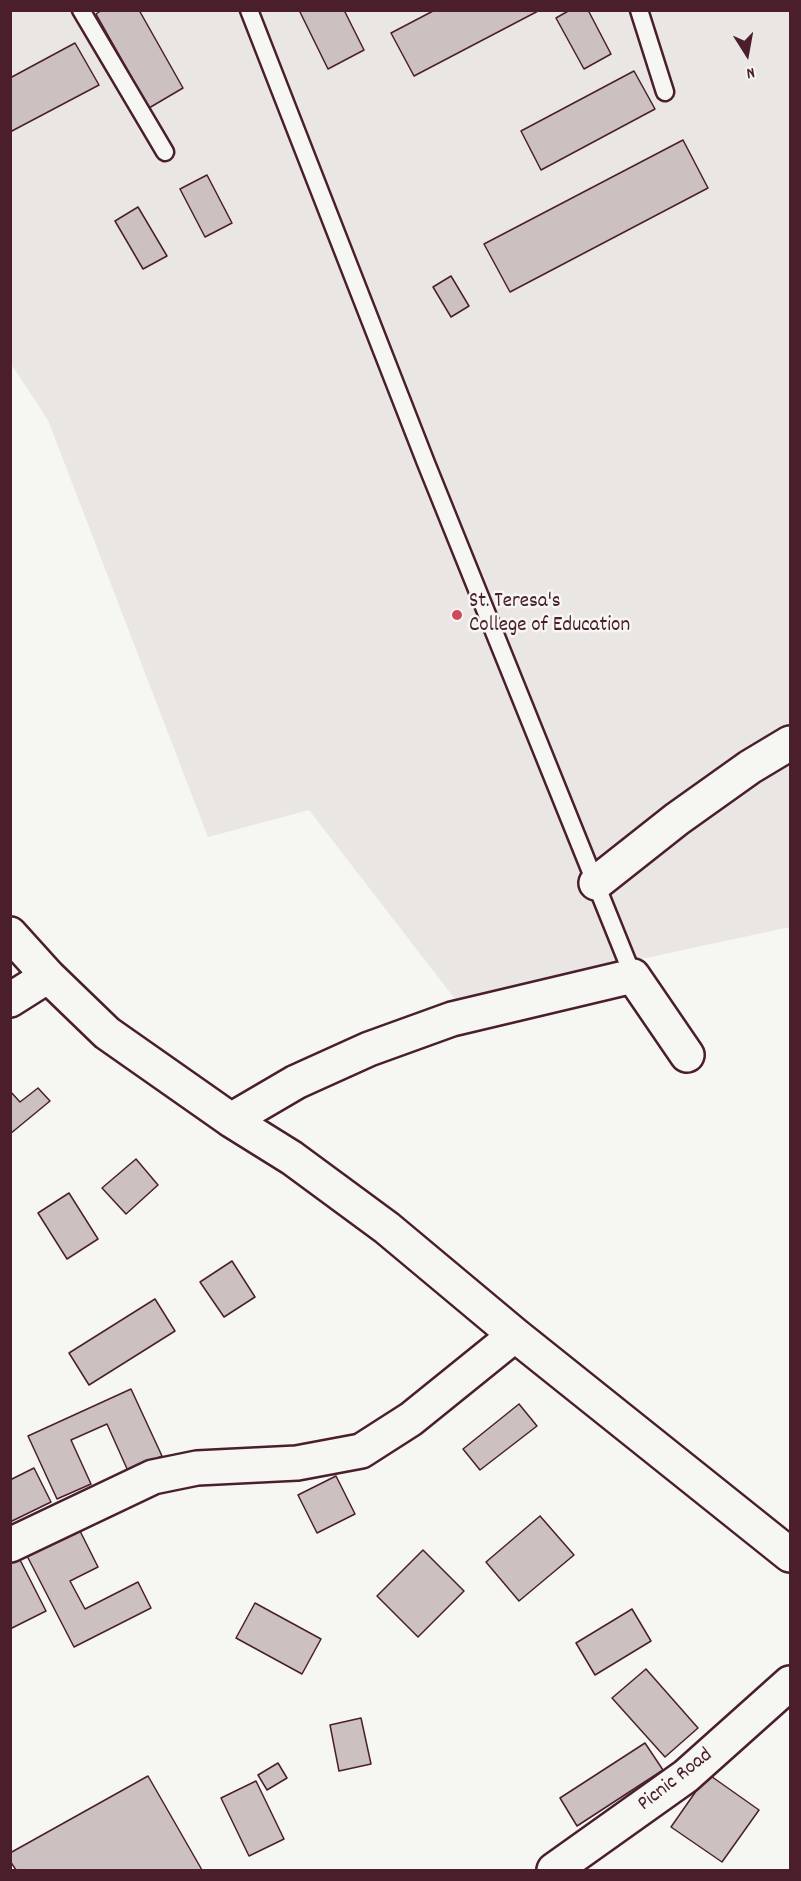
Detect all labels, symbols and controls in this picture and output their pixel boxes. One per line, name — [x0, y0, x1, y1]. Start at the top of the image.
north arrow — [717, 24, 777, 84]
text: N — [744, 60, 757, 84]
place label: St. Teresa's College of Education — [469, 590, 630, 640]
marker: St. Teresa's College of Education — [450, 608, 464, 622]
street label: Picnic Road — [634, 1744, 718, 1818]

